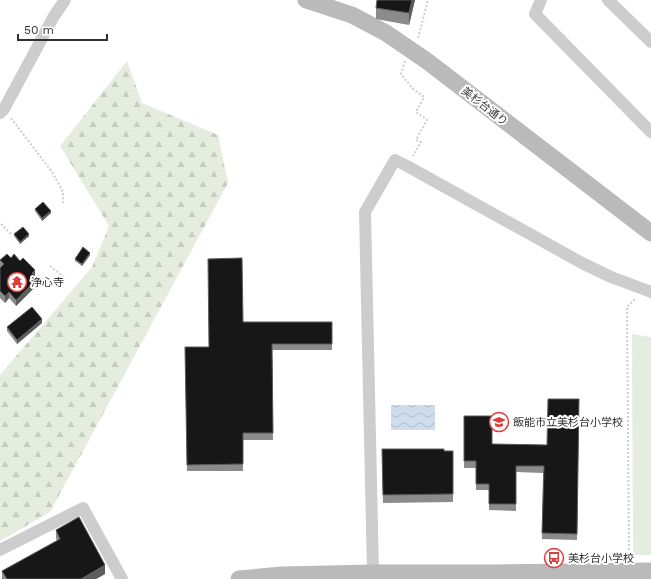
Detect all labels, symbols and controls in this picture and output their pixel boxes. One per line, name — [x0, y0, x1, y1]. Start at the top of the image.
scale bar — [18, 16, 107, 42]
text: 50 m — [24, 23, 54, 37]
street label: 美杉台通り — [459, 84, 510, 128]
temple icon: 浄心寺 — [6, 271, 28, 293]
place label: 浄心寺 — [31, 276, 64, 289]
school or university icon: 飯能市立美杉台小学校 — [488, 411, 510, 433]
place label: 飯能市立美杉台小学校 — [513, 416, 623, 429]
bus stop icon: 美杉台小学校 — [543, 547, 565, 569]
place label: 美杉台小学校 — [568, 552, 634, 565]

